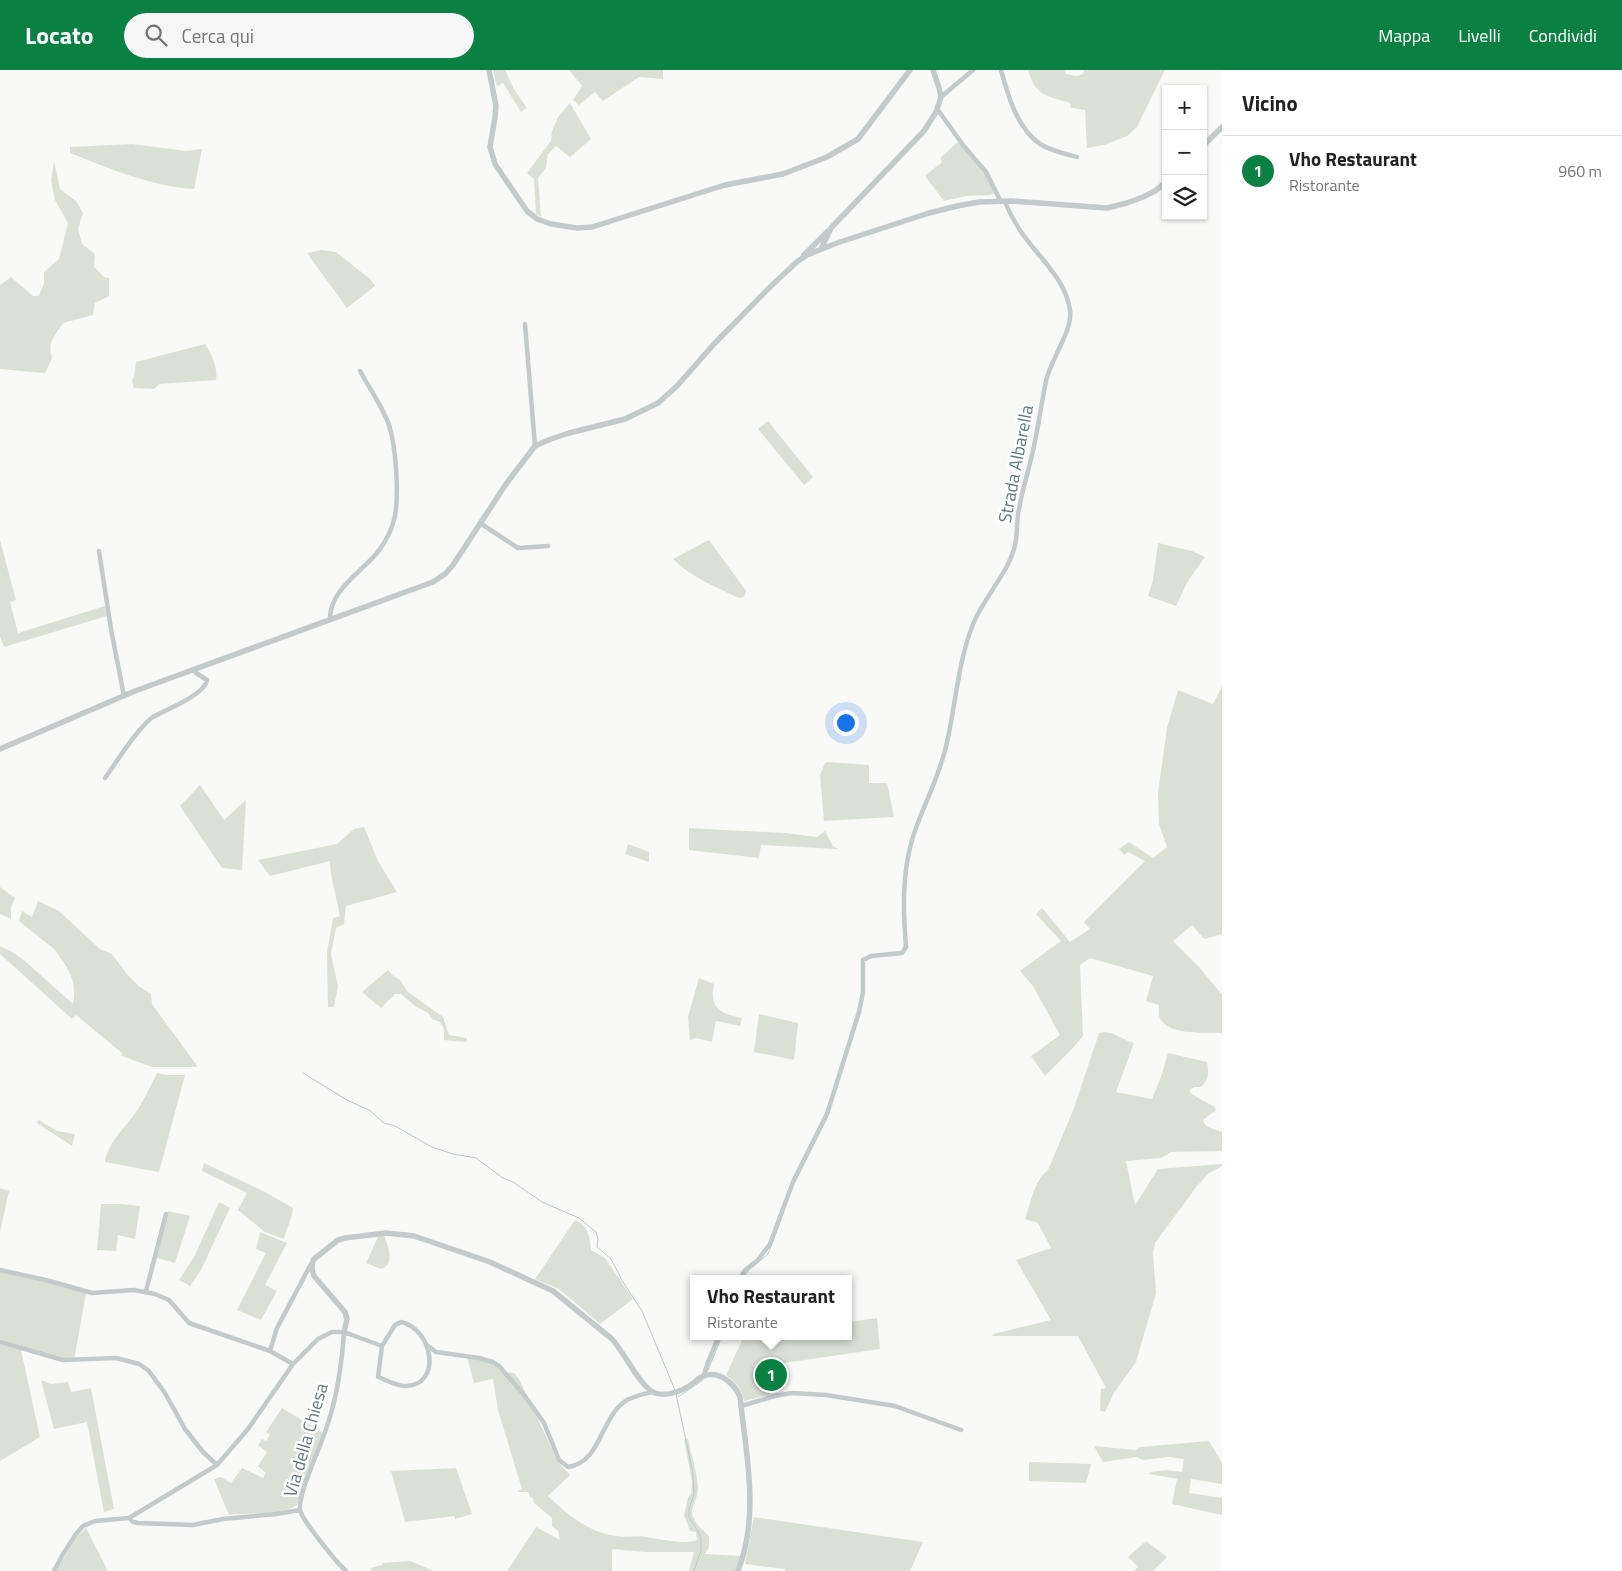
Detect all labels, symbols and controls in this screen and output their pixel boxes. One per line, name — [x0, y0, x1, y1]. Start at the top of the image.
search box — [124, 13, 474, 58]
text: Locato — [25, 17, 94, 53]
icon: search — [142, 21, 170, 49]
text: Cerca qui — [182, 21, 254, 50]
text: Mappa — [1378, 22, 1430, 49]
text: Livelli — [1458, 22, 1501, 49]
text: Condividi — [1529, 22, 1597, 49]
map controls — [1162, 85, 1207, 220]
button: + — [1162, 85, 1207, 130]
text: Vicino — [1242, 87, 1298, 119]
button: − — [1162, 130, 1207, 175]
text: Vho Restaurant — [1289, 144, 1417, 173]
text: 1 — [1254, 159, 1262, 183]
text: 960 m — [1558, 159, 1602, 183]
text: Ristorante — [1289, 173, 1360, 197]
button: layers — [1162, 175, 1207, 220]
street label: Strada Albarella — [991, 403, 1040, 525]
your location — [833, 710, 859, 736]
popup — [690, 1275, 852, 1340]
text: Vho Restaurant — [707, 1281, 835, 1310]
text: Ristorante — [707, 1310, 778, 1334]
pin: 1 — [755, 1356, 787, 1394]
street label: Via della Chiesa — [276, 1380, 335, 1500]

